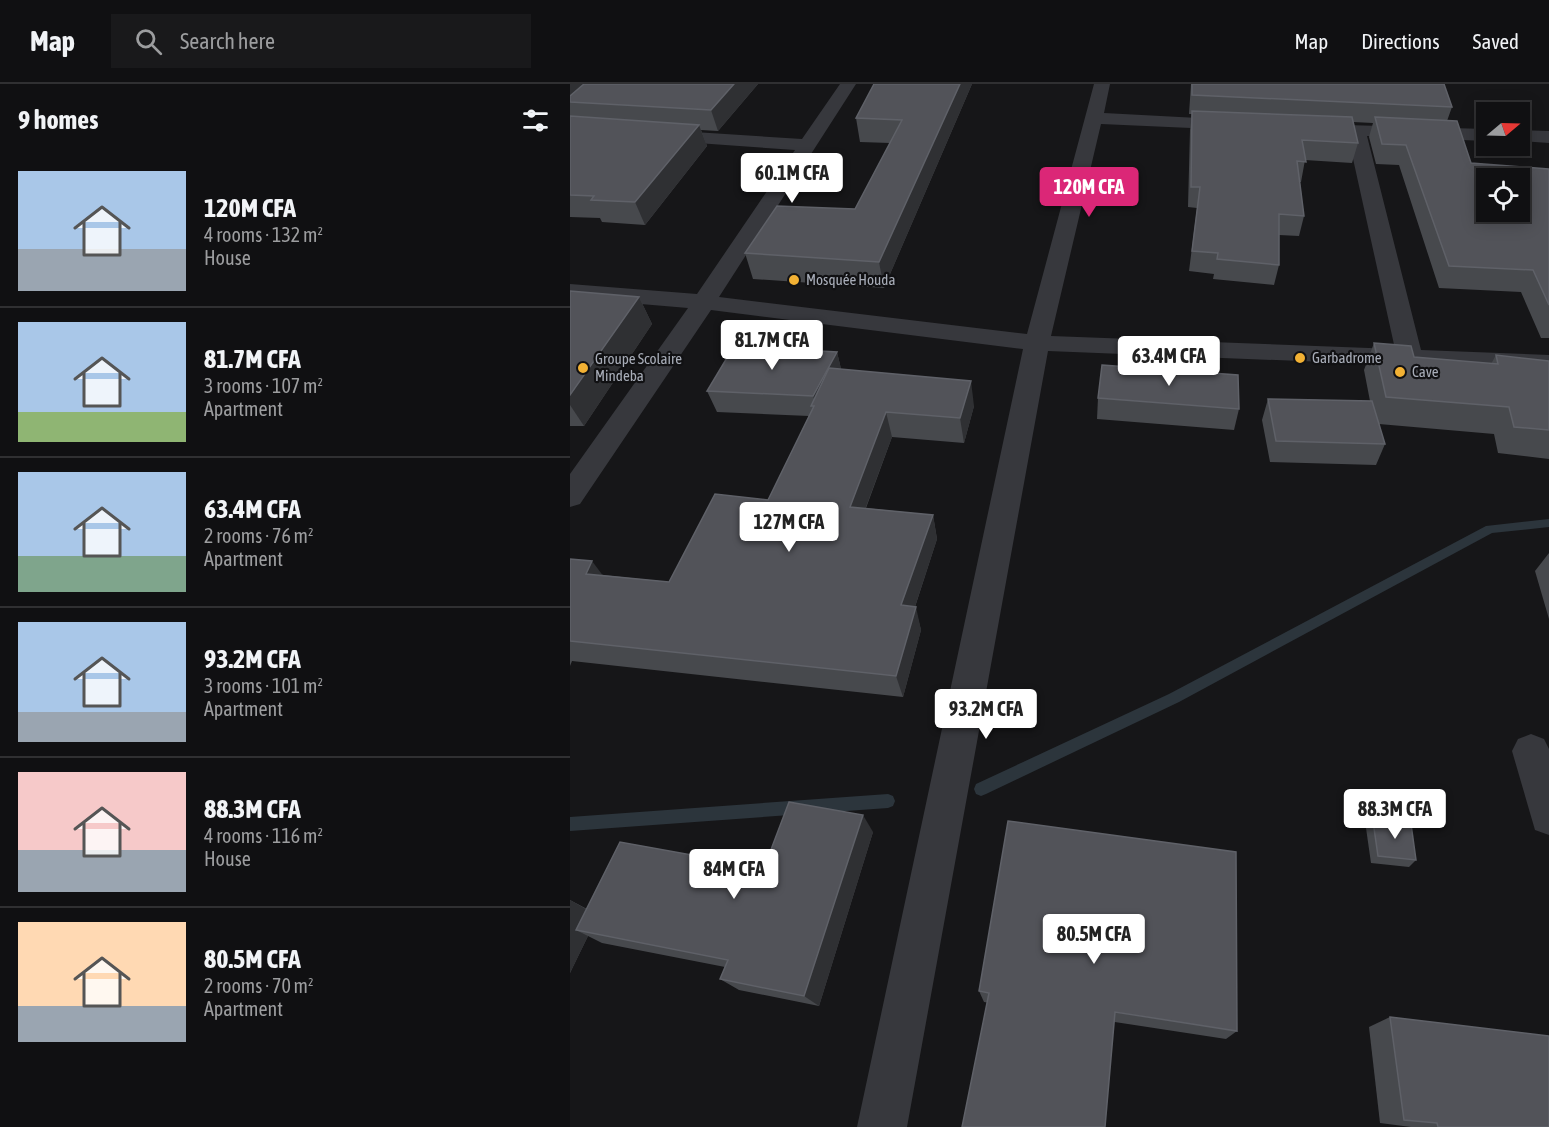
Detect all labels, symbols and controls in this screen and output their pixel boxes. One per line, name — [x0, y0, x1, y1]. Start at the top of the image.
search box — [111, 14, 531, 68]
text: Map — [30, 25, 75, 57]
icon: search — [132, 25, 165, 58]
text: Search here — [180, 28, 275, 54]
text: Map — [1294, 29, 1328, 53]
text: Directions — [1361, 29, 1440, 53]
text: Saved — [1473, 29, 1519, 53]
north arrow — [1476, 102, 1530, 156]
map controls — [1476, 102, 1530, 222]
icon: filters — [519, 104, 552, 137]
text: 9 homes — [18, 105, 98, 135]
pin: 60.1M CFA — [723, 153, 861, 204]
text: 60.1M CFA — [755, 161, 829, 184]
pin: 120M CFA — [1027, 167, 1151, 218]
button: locate — [1476, 168, 1530, 222]
text: 120M CFA — [1054, 175, 1124, 198]
text: 120M CFA — [204, 193, 296, 223]
icon: home — [66, 195, 138, 267]
text: 4 rooms · 132 m² — [204, 223, 323, 246]
text: House — [204, 246, 251, 269]
place label: Mosquée Houda — [806, 271, 895, 288]
marker: Mosquée Houda — [787, 273, 801, 287]
pin: 81.7M CFA — [703, 320, 841, 371]
text: 81.7M CFA — [735, 328, 809, 351]
pin: 63.4M CFA — [1100, 336, 1238, 387]
text: 81.7M CFA — [204, 344, 301, 374]
text: 63.4M CFA — [1132, 344, 1206, 367]
icon: home — [66, 346, 138, 418]
place label: Garbadrome — [1312, 349, 1382, 366]
place label: Groupe Scolaire Mindeba — [595, 350, 682, 384]
marker: Garbadrome — [1293, 351, 1307, 365]
marker: Groupe Scolaire Mindeba — [576, 361, 590, 375]
place label: Cave — [1412, 363, 1439, 380]
marker: Cave — [1393, 365, 1407, 379]
text: 3 rooms · 107 m² — [204, 374, 323, 397]
text: Apartment — [204, 397, 283, 420]
text: 63.4M CFA — [204, 494, 301, 524]
icon: home — [66, 496, 138, 568]
pin: 127M CFA — [727, 502, 851, 553]
text: 127M CFA — [754, 510, 824, 533]
text: 2 rooms · 76 m² — [204, 524, 314, 547]
text: Apartment — [204, 547, 283, 570]
text: 93.2M CFA — [204, 644, 301, 674]
icon: home — [66, 646, 138, 718]
text: 3 rooms · 101 m² — [204, 674, 323, 697]
pin: 93.2M CFA — [917, 689, 1055, 740]
text: Apartment — [204, 697, 283, 720]
text: 93.2M CFA — [949, 697, 1023, 720]
pin: 88.3M CFA — [1326, 789, 1464, 840]
text: 88.3M CFA — [204, 794, 301, 824]
icon: home — [66, 796, 138, 868]
text: 88.3M CFA — [1358, 797, 1432, 820]
text: 4 rooms · 116 m² — [204, 824, 323, 847]
text: House — [204, 847, 251, 870]
pin: 84M CFA — [679, 849, 789, 900]
text: 84M CFA — [703, 857, 765, 880]
pin: 80.5M CFA — [1025, 914, 1163, 965]
text: 80.5M CFA — [1057, 922, 1131, 945]
text: 80.5M CFA — [204, 944, 301, 974]
icon: home — [66, 946, 138, 1018]
text: 2 rooms · 70 m² — [204, 974, 314, 997]
text: Apartment — [204, 997, 283, 1020]

